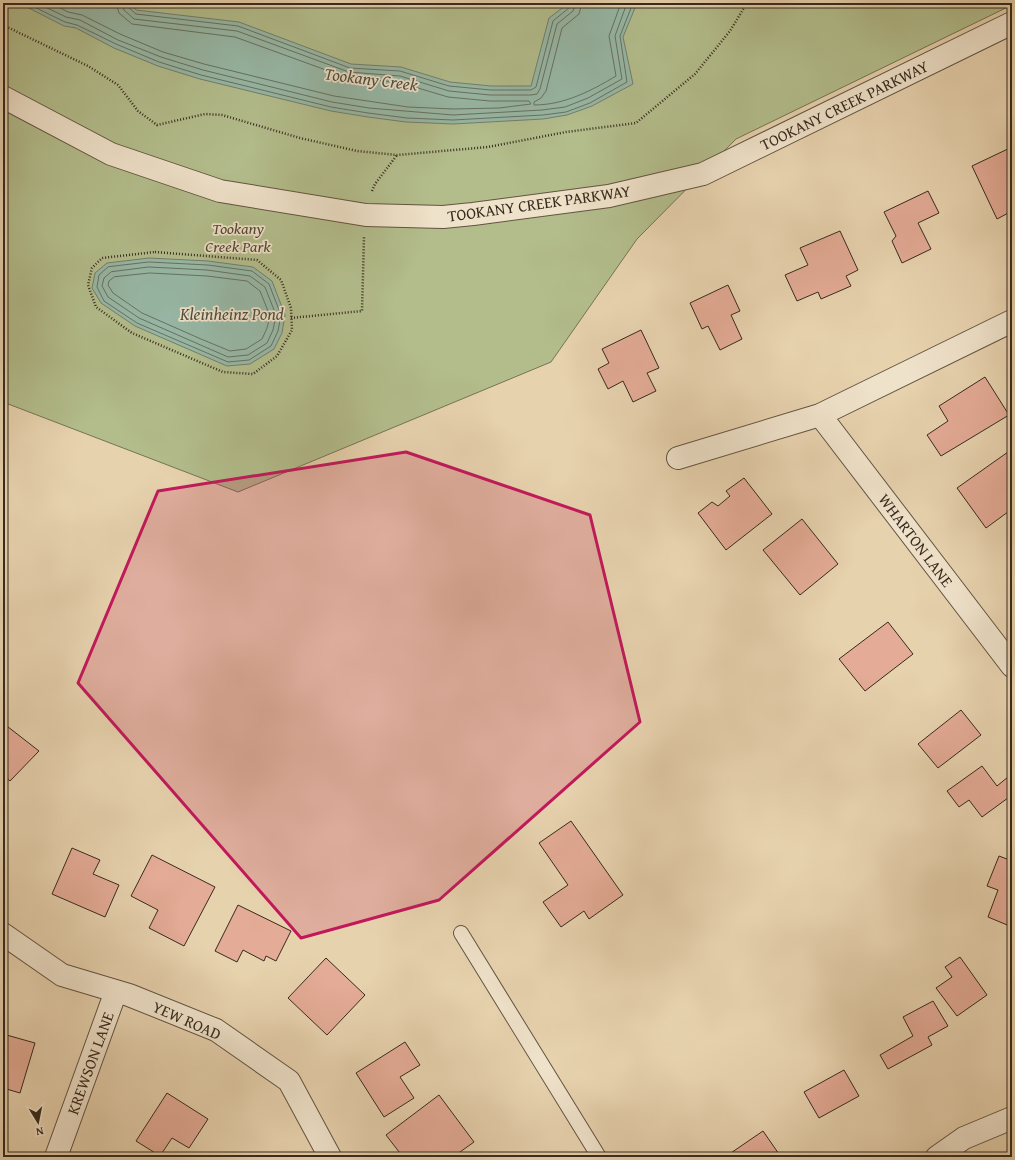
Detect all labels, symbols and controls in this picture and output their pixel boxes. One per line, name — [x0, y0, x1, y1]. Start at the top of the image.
street label: TOOKANY CREEK PARKWAY — [756, 54, 933, 156]
water label: Tookany Creek — [323, 60, 419, 97]
street label: TOOKANY CREEK PARKWAY — [446, 178, 632, 228]
park label: Tookany Creek Park — [205, 216, 271, 258]
water label: Kleinheinz Pond — [179, 301, 284, 326]
street label: WHARTON LANE — [873, 488, 959, 592]
street label: YEW ROAD — [149, 994, 225, 1046]
street label: KREWSON LANE — [60, 1008, 120, 1118]
north arrow — [18, 1102, 58, 1142]
text: N — [34, 1123, 45, 1140]

